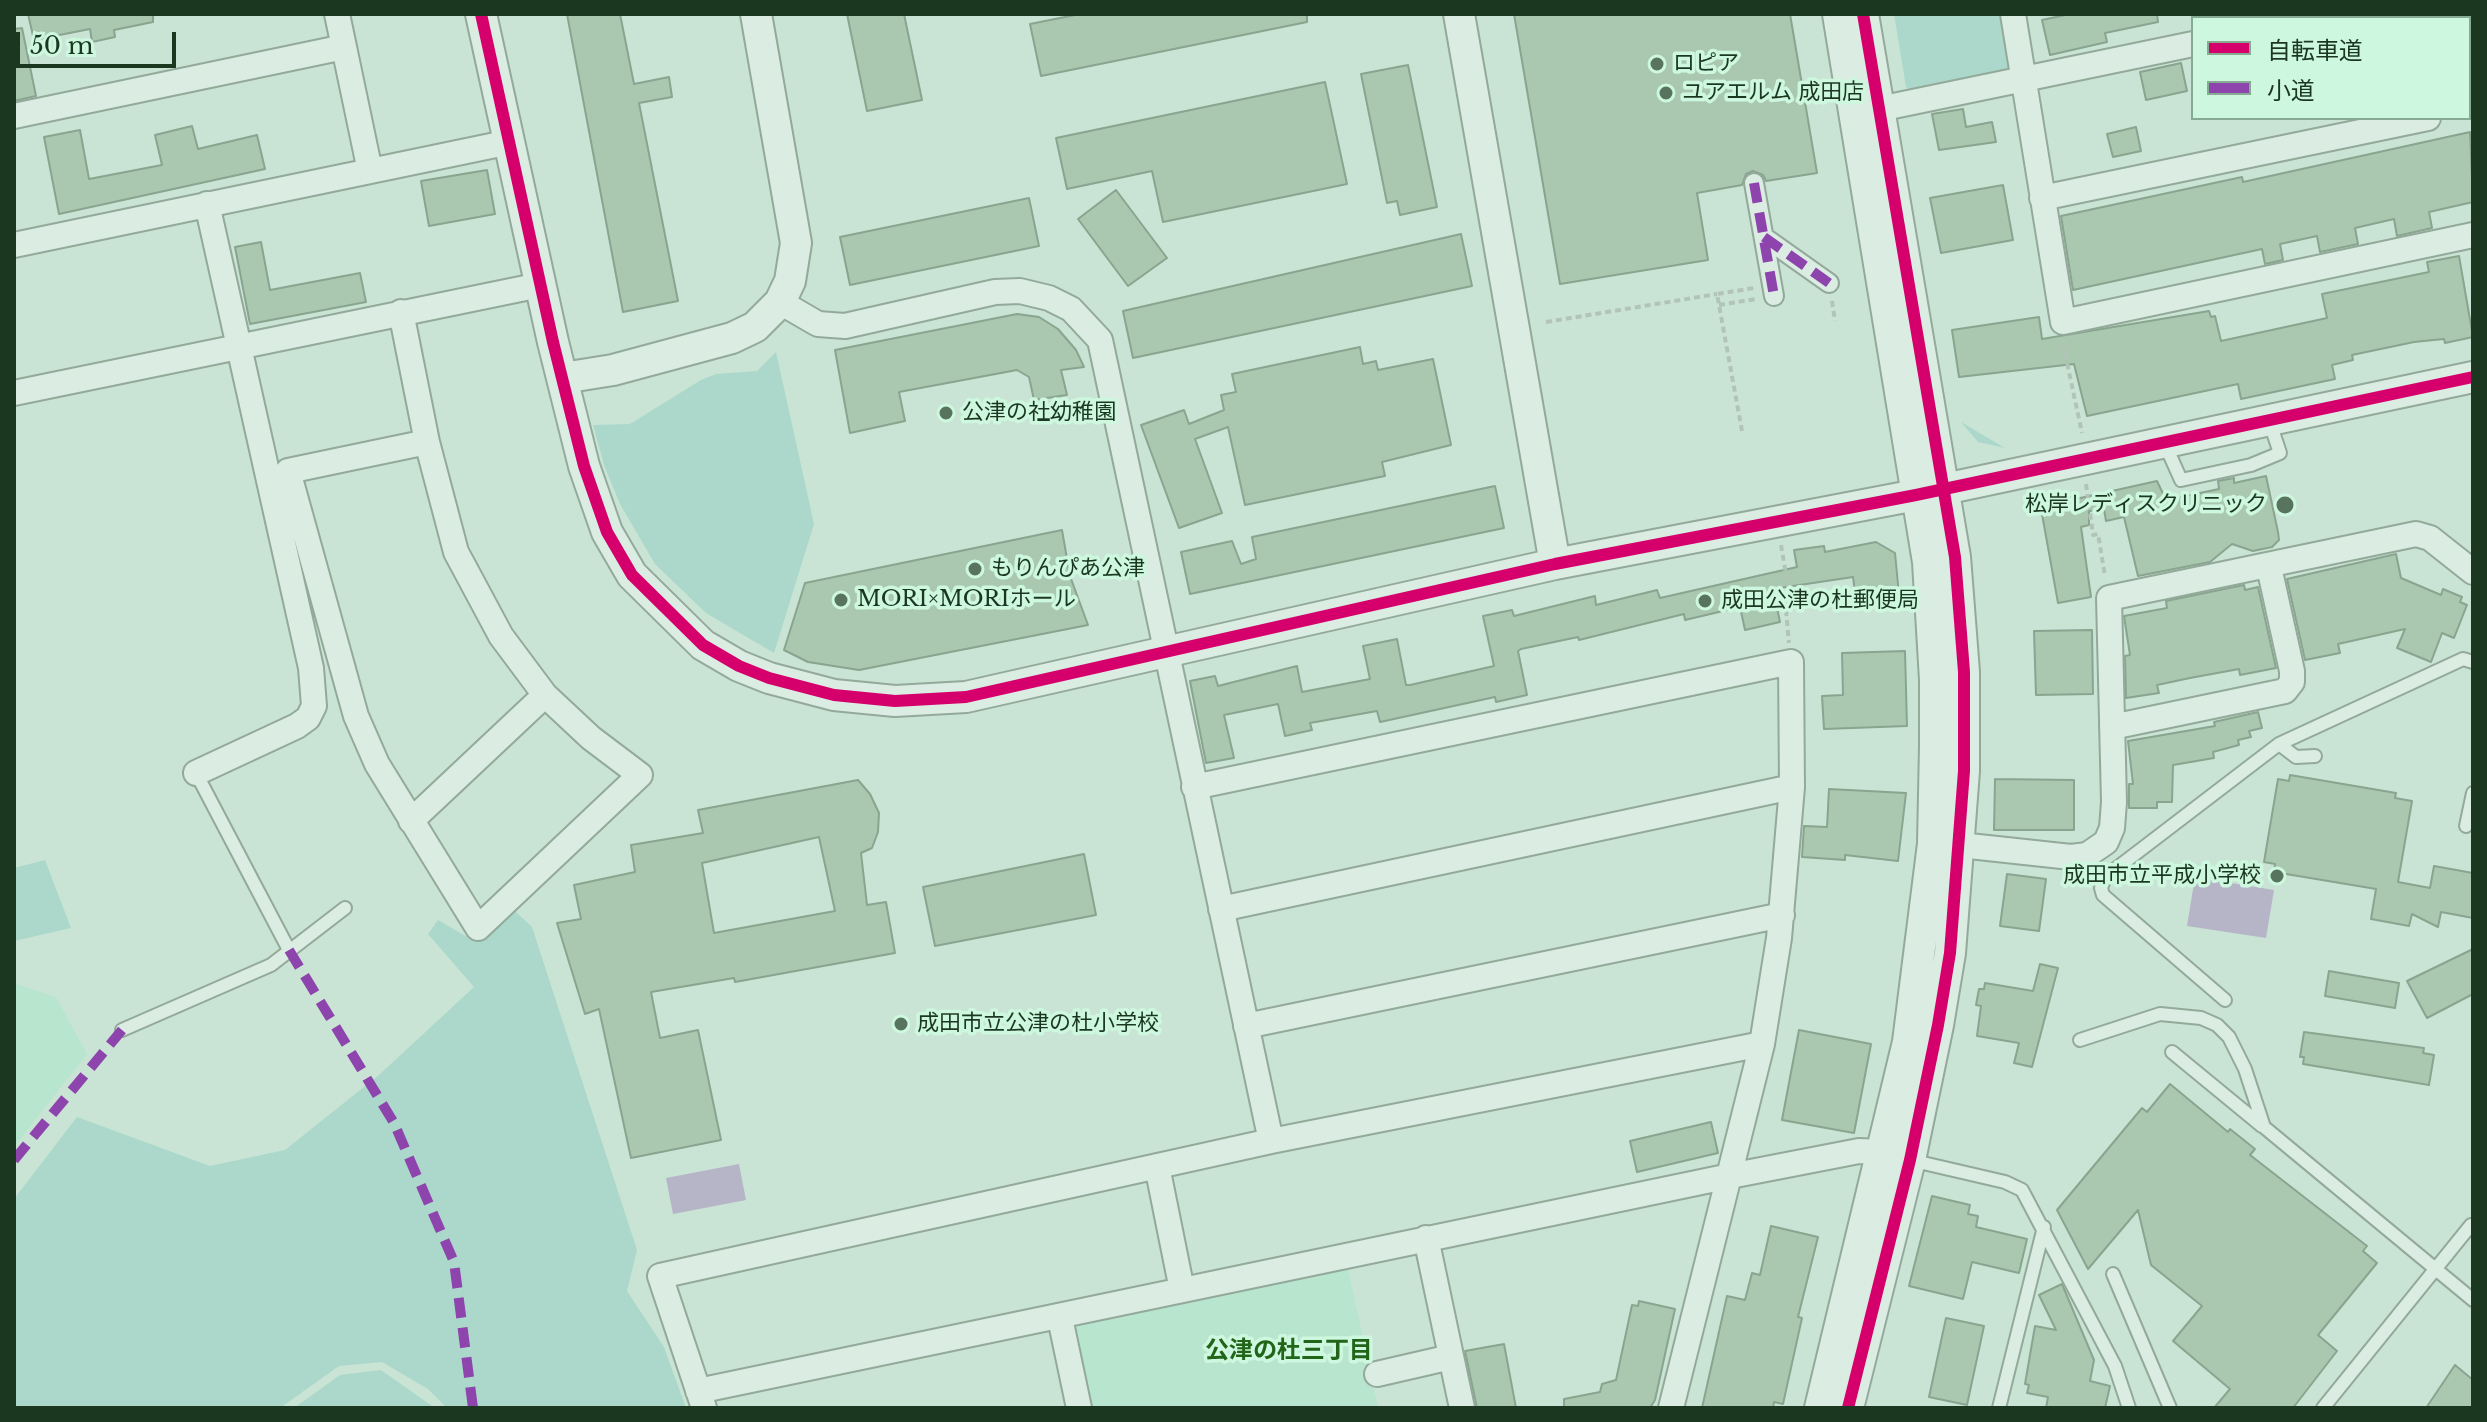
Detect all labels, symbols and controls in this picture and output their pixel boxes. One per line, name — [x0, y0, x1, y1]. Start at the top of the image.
scale bar — [20, 16, 180, 66]
legend — [2191, 16, 2471, 120]
text: 50 m — [30, 31, 93, 60]
text: 自転車道 — [2267, 36, 2363, 65]
place label: ロピア — [1673, 51, 1739, 77]
marker: ロピア — [1648, 55, 1666, 73]
text: 小道 — [2267, 76, 2315, 105]
place label: ユアエルム 成田店 — [1682, 80, 1864, 106]
marker: ユアエルム 成田店 — [1657, 84, 1675, 102]
place label: 公津の社幼稚園 — [962, 400, 1116, 426]
marker: 公津の社幼稚園 — [937, 404, 955, 422]
place label: 松岸レディスクリニック — [2025, 492, 2267, 518]
marker: 松岸レディスクリニック — [2274, 494, 2296, 516]
place label: もりんぴあ公津 — [991, 556, 1145, 582]
marker: もりんぴあ公津 — [966, 560, 984, 578]
place label: MORI×MORIホール — [857, 587, 1076, 613]
place label: 成田公津の杜郵便局 — [1721, 588, 1919, 614]
marker: MORI×MORIホール — [832, 591, 850, 609]
marker: 成田公津の杜郵便局 — [1696, 592, 1714, 610]
place label: 成田市立平成小学校 — [2063, 863, 2261, 889]
marker: 成田市立平成小学校 — [2268, 867, 2286, 885]
place label: 成田市立公津の杜小学校 — [917, 1011, 1159, 1037]
marker: 成田市立公津の杜小学校 — [892, 1015, 910, 1033]
district label: 公津の杜三丁目 — [1205, 1337, 1373, 1365]

